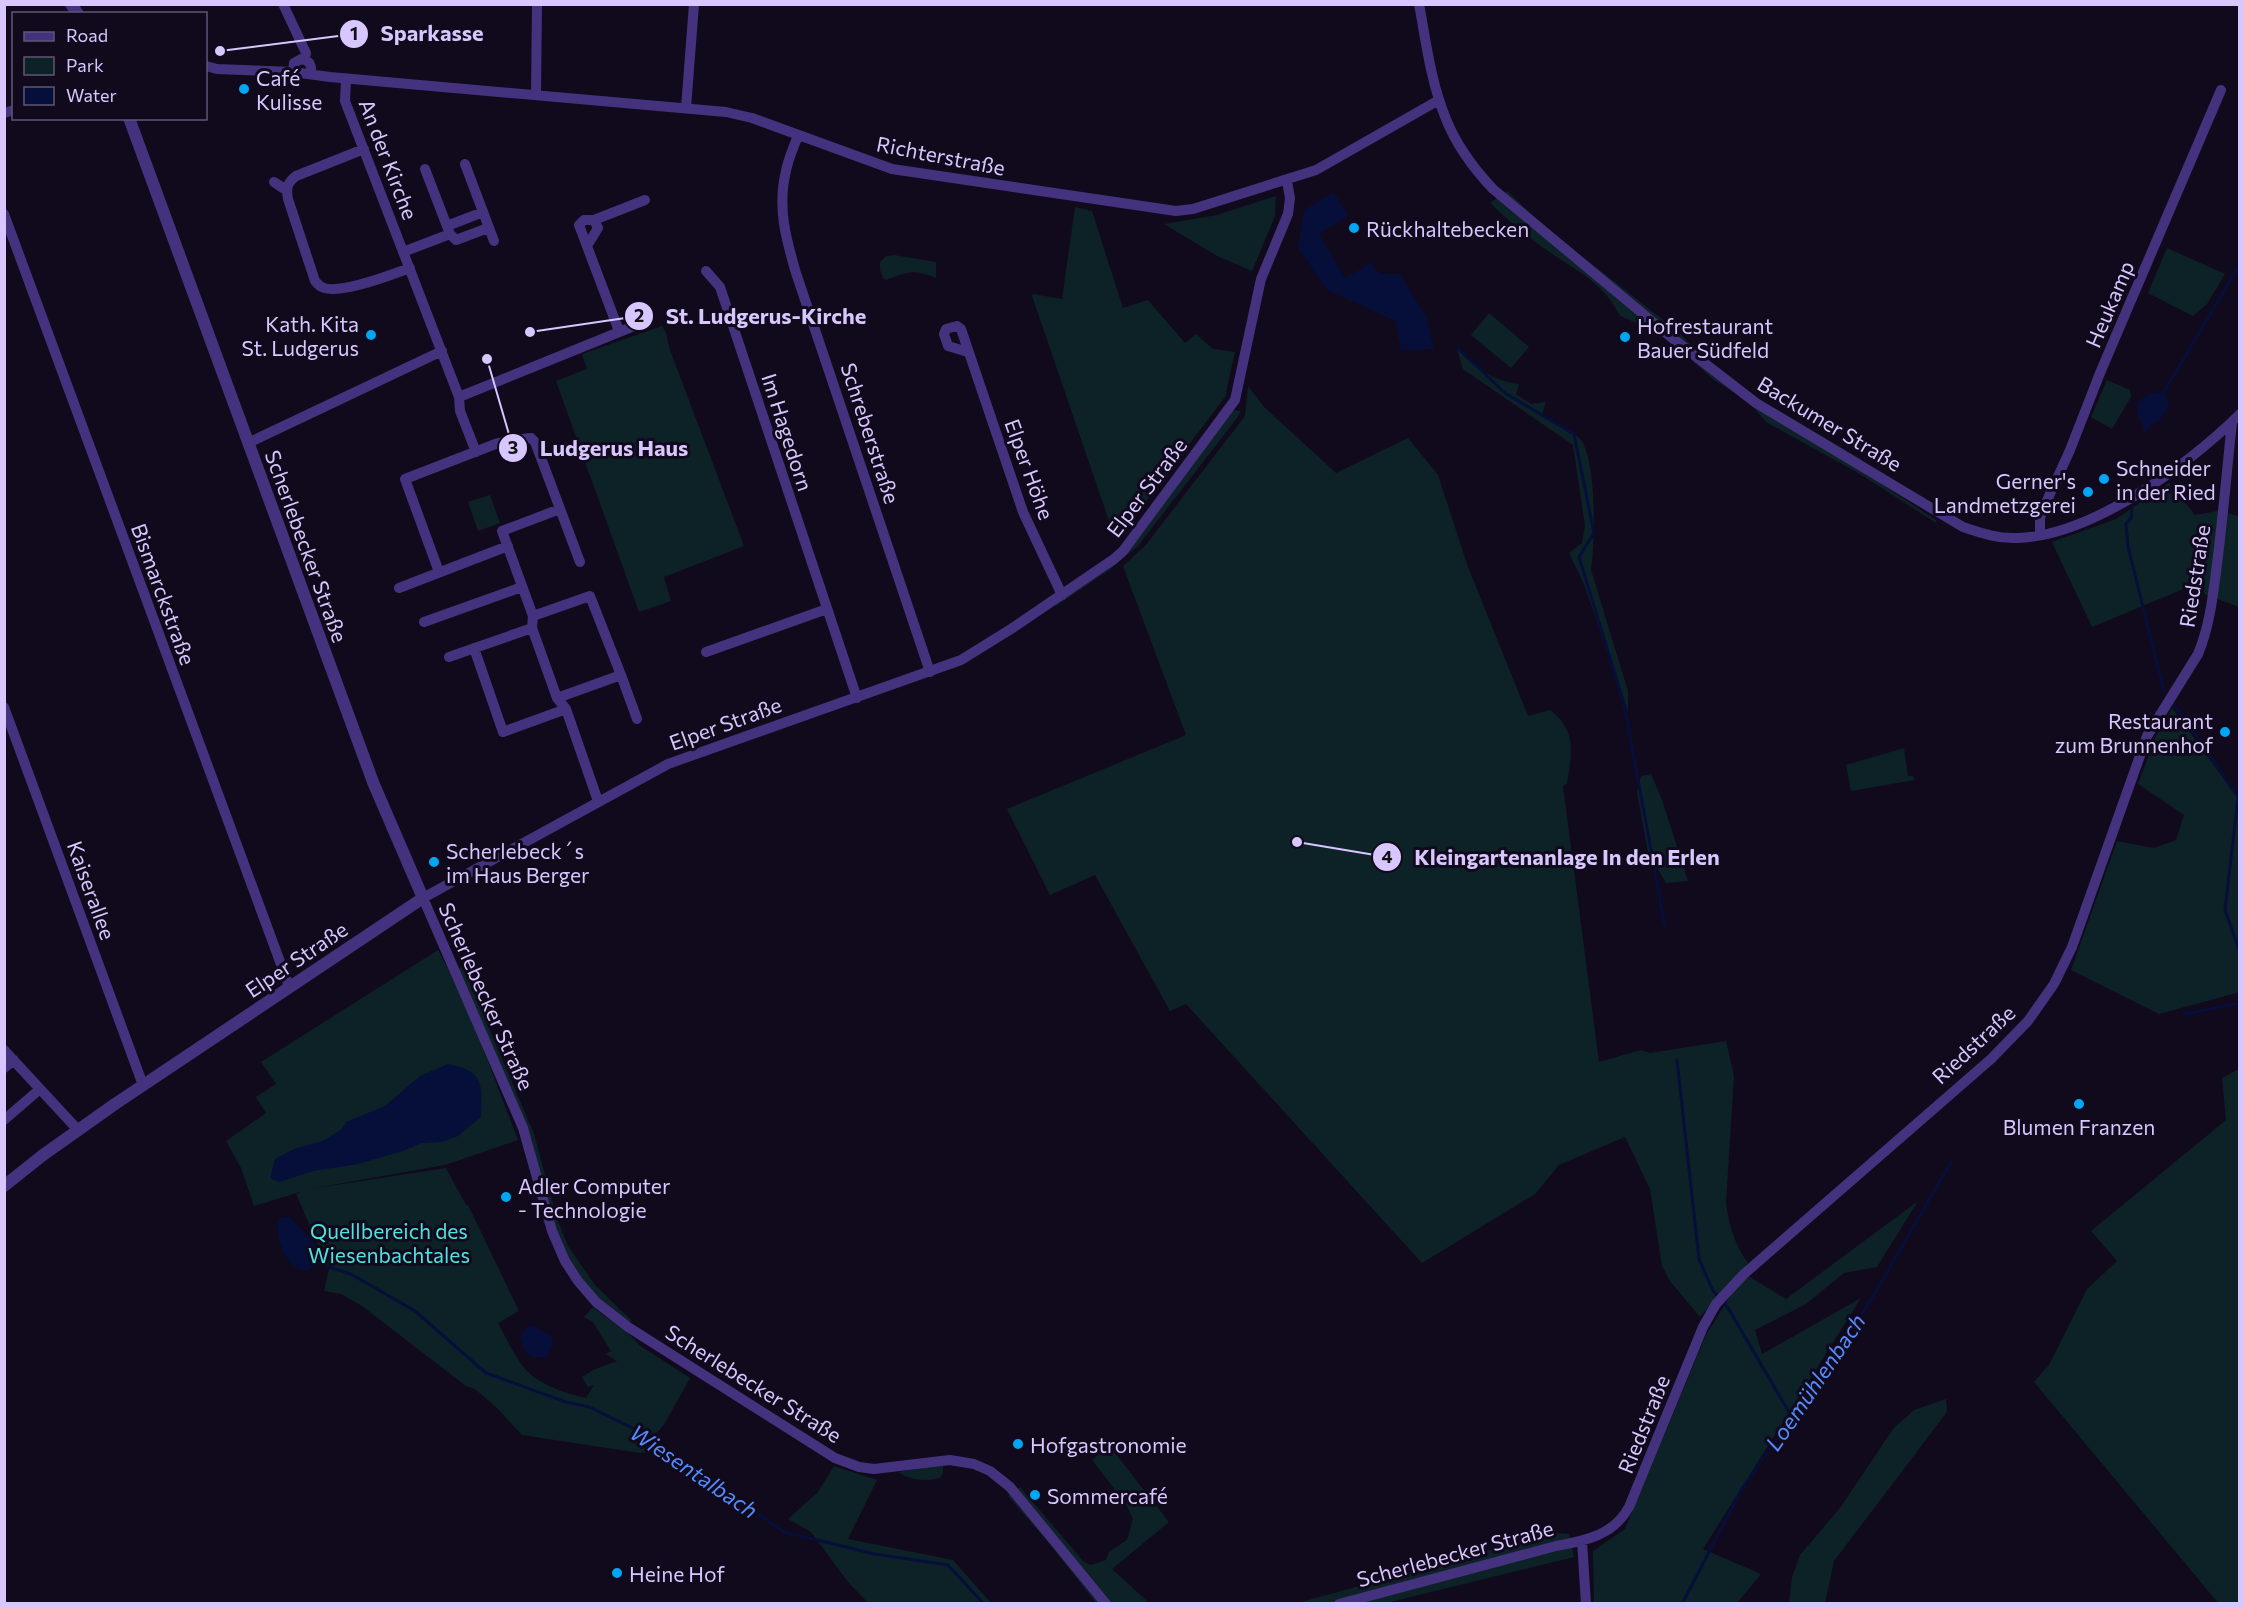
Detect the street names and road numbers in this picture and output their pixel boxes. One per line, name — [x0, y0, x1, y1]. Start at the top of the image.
street label: An der Kirche — [355, 95, 423, 223]
street label: Richterstraße — [875, 130, 1007, 180]
street label: Heukamp — [2080, 257, 2138, 351]
street label: Schreberstraße — [836, 360, 906, 506]
street label: Im Hagedorn — [757, 370, 819, 494]
street label: Backumer Straße — [1753, 370, 1907, 476]
street label: Elper Höhe — [1000, 415, 1060, 523]
street label: Elper Straße — [1101, 433, 1191, 541]
street label: Scherlebecker Straße — [261, 447, 353, 645]
street label: Bismarckstraße — [127, 520, 201, 668]
street label: Riedstraße — [2174, 523, 2214, 629]
street label: Elper Straße — [666, 691, 784, 755]
street label: Kaiserallee — [63, 837, 121, 943]
street label: Scherlebecker Straße — [434, 898, 540, 1094]
street label: Elper Straße — [240, 916, 352, 1002]
street label: Riedstraße — [1927, 999, 2019, 1089]
street label: Scherlebecker Straße — [661, 1319, 847, 1447]
street label: Riedstraße — [1612, 1371, 1674, 1477]
street label: Scherlebecker Straße — [1354, 1515, 1556, 1591]

